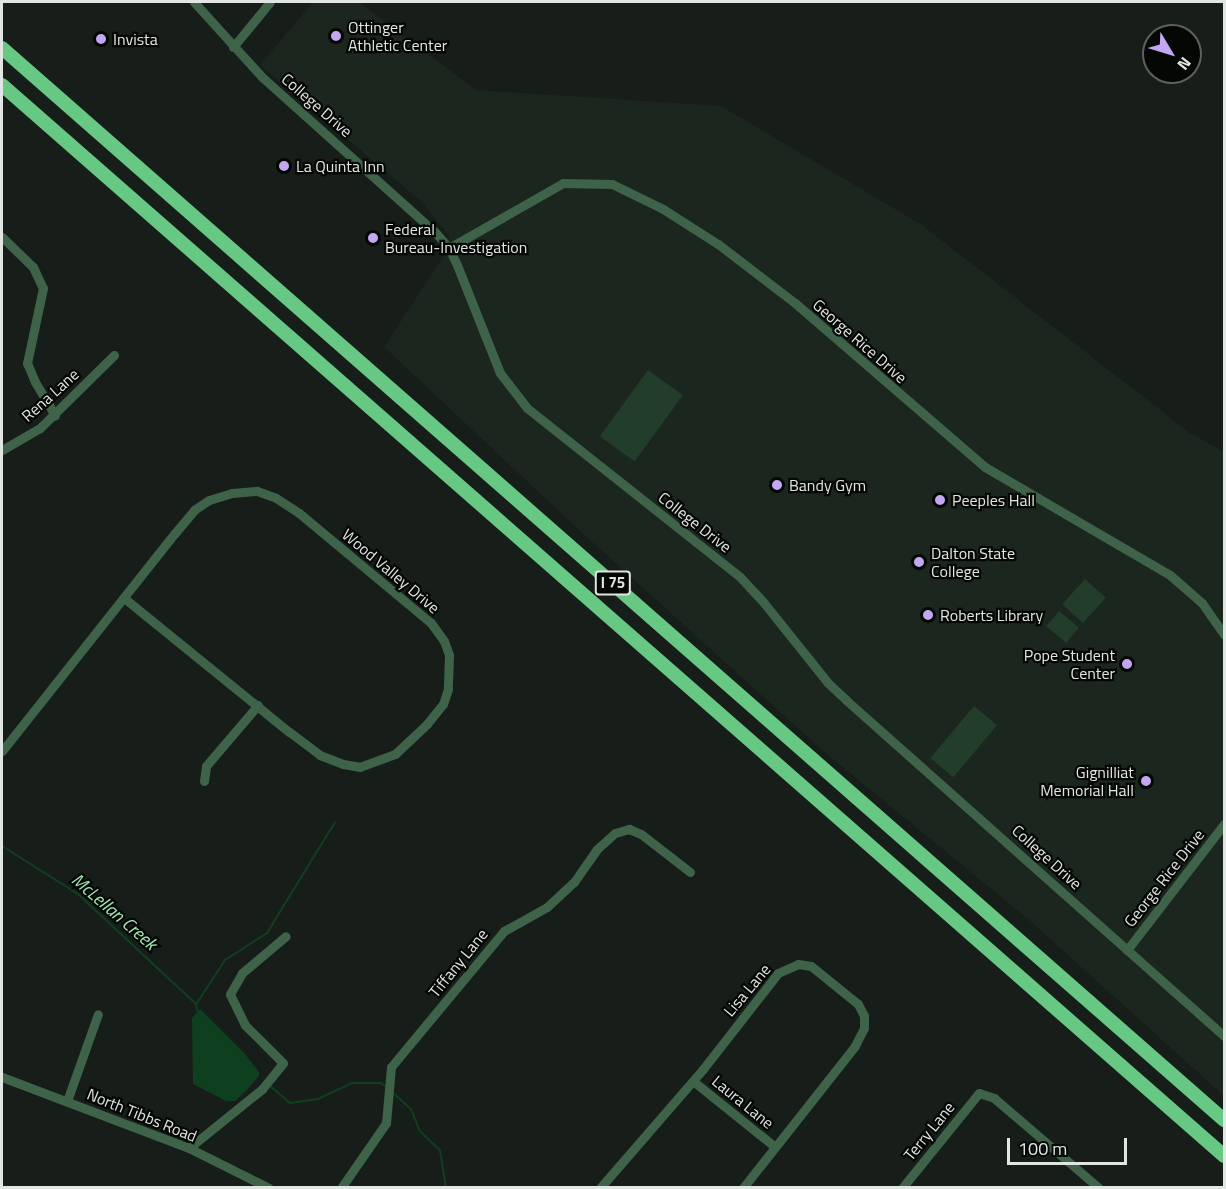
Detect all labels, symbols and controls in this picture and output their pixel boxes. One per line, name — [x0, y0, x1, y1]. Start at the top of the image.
place label: Ottinger Athletic Center — [348, 17, 447, 55]
north arrow — [1142, 24, 1202, 84]
place label: Invista — [113, 29, 158, 49]
marker: Ottinger Athletic Center — [329, 29, 343, 43]
marker: Invista — [94, 32, 108, 46]
text: N — [1172, 52, 1197, 76]
street label: College Drive — [278, 69, 356, 141]
place label: La Quinta Inn — [296, 156, 385, 176]
marker: La Quinta Inn — [277, 159, 291, 173]
place label: Federal Bureau-Investigation — [385, 219, 527, 257]
marker: Federal Bureau-Investigation — [366, 231, 380, 245]
street label: George Rice Drive — [809, 295, 911, 387]
street label: Rena Lane — [17, 364, 83, 426]
place label: Bandy Gym — [789, 475, 866, 495]
marker: Bandy Gym — [770, 478, 784, 492]
street label: College Drive — [655, 488, 735, 556]
place label: Peeples Hall — [952, 490, 1035, 510]
marker: Peeples Hall — [933, 493, 947, 507]
street label: Wood Valley Drive — [338, 525, 444, 617]
place label: Dalton State College — [931, 543, 1015, 581]
marker: Dalton State College — [912, 555, 926, 569]
road number: I 75 — [594, 571, 632, 595]
place label: Roberts Library — [940, 605, 1043, 625]
marker: Roberts Library — [921, 608, 935, 622]
place label: Pope Student Center — [1024, 645, 1115, 683]
marker: Pope Student Center — [1120, 657, 1134, 671]
place label: Gignilliat Memorial Hall — [1040, 762, 1134, 800]
marker: Gignilliat Memorial Hall — [1139, 774, 1153, 788]
street label: College Drive — [1008, 821, 1086, 893]
street label: George Rice Drive — [1120, 825, 1208, 931]
water label: McLellan Creek — [67, 869, 161, 955]
street label: Tiffany Lane — [425, 925, 491, 1001]
street label: Lisa Lane — [720, 960, 774, 1020]
street label: Laura Lane — [708, 1071, 778, 1133]
street label: North Tibbs Road — [84, 1084, 200, 1146]
street label: Terry Lane — [900, 1098, 958, 1164]
scale bar — [1010, 1126, 1130, 1164]
text: 100 m — [1018, 1135, 1067, 1162]

